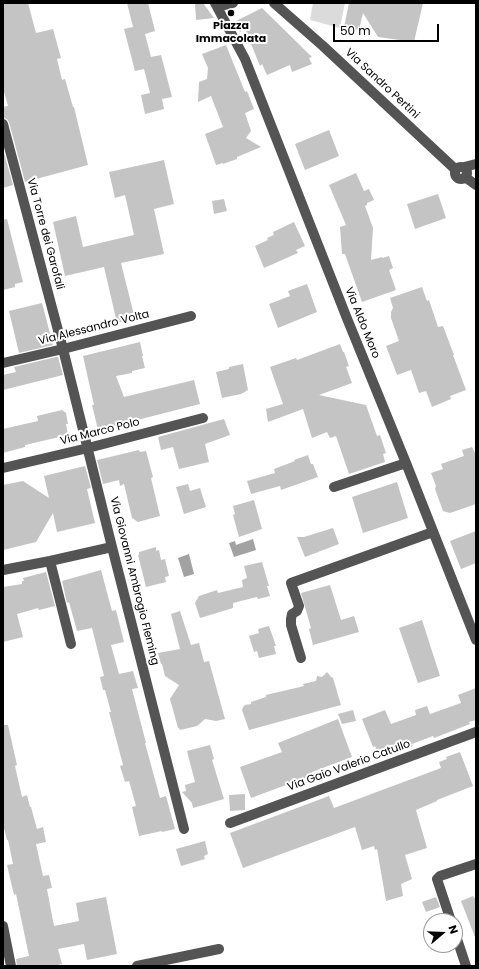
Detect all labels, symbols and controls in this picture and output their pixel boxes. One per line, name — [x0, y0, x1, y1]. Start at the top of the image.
marker: Piazza Immacolata — [226, 8, 236, 18]
scale bar — [335, 16, 441, 42]
place label: Piazza Immacolata — [196, 19, 266, 45]
text: 50 m — [340, 22, 371, 39]
street label: Via Sandro Pertini — [342, 46, 422, 122]
street label: Via Torre dei Garofali — [24, 177, 66, 291]
street label: Via Aldo Moro — [342, 285, 382, 361]
street label: Via Alessandro Volta — [37, 308, 151, 348]
street label: Via Marco Polo — [59, 416, 141, 448]
street label: Via Giovanni Ambrogio Fleming — [107, 495, 161, 667]
street label: Via Gaio Valerio Catullo — [286, 738, 412, 794]
north arrow — [423, 913, 463, 953]
text: N — [444, 923, 462, 936]

